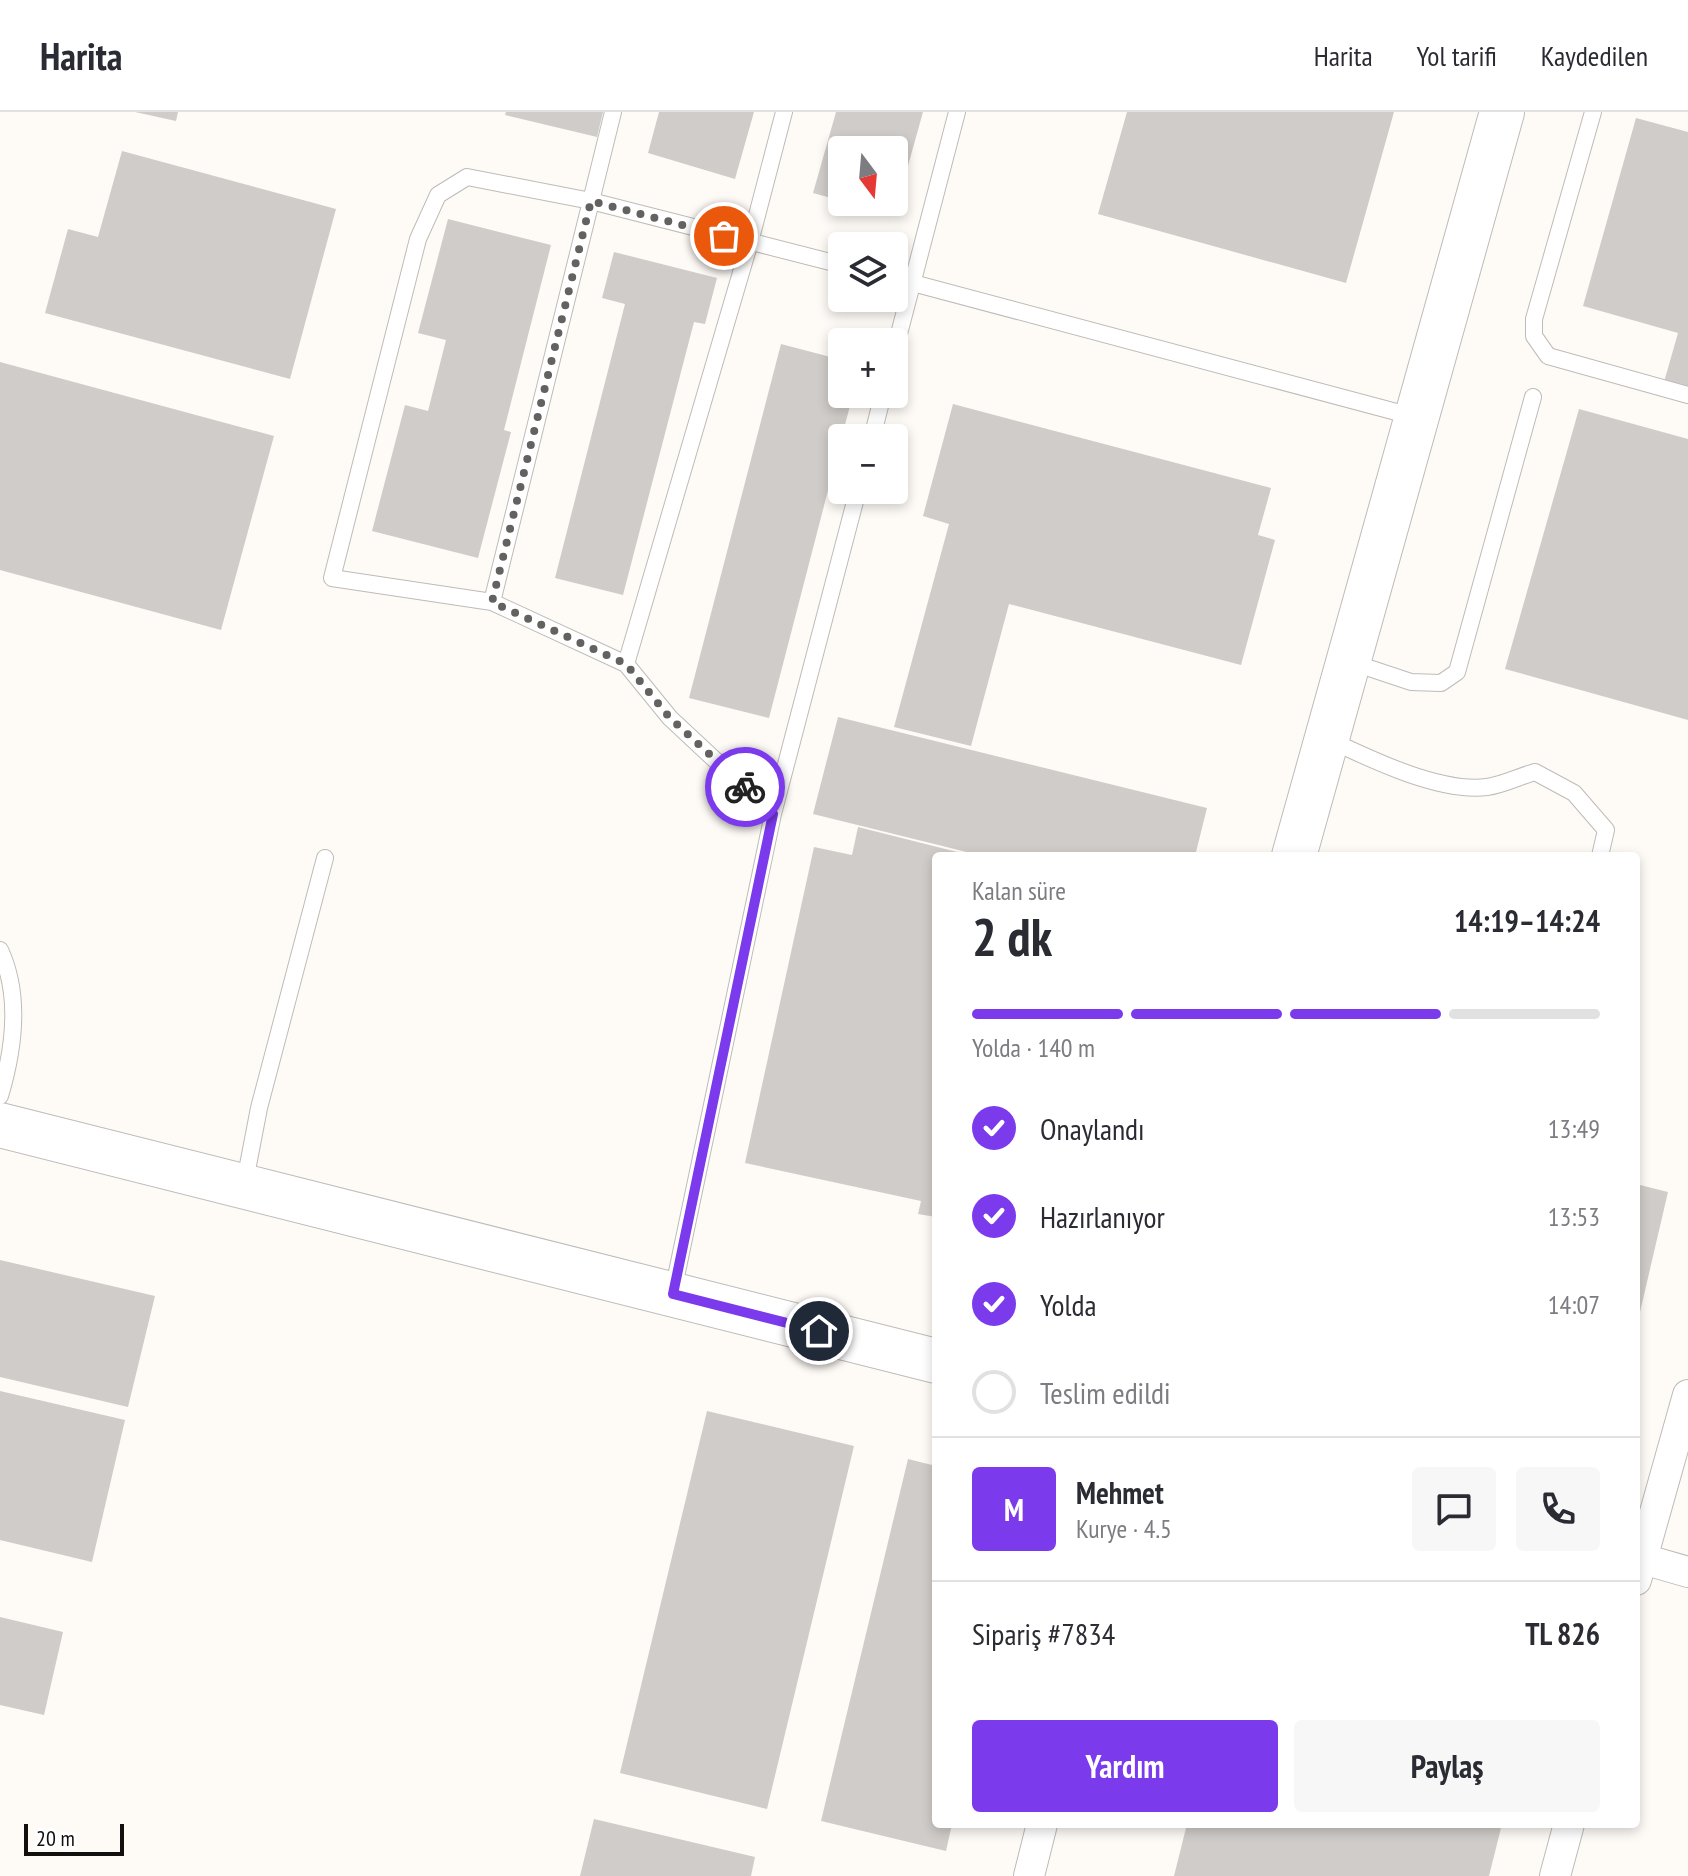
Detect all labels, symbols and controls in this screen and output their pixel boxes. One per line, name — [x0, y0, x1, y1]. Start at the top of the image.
text: Harita — [40, 31, 122, 80]
text: Harita — [1314, 37, 1373, 74]
text: Yol tarifi — [1417, 37, 1497, 74]
text: Kaydedilen — [1541, 37, 1648, 74]
north arrow — [828, 136, 908, 216]
map controls — [828, 136, 908, 504]
pin — [690, 202, 758, 270]
icon: bag — [702, 214, 746, 258]
button: layers — [828, 232, 908, 312]
button: + — [828, 328, 908, 408]
button: − — [828, 424, 908, 504]
courier — [705, 747, 785, 827]
icon: bike — [723, 765, 767, 809]
text: Kalan süre — [972, 874, 1066, 907]
text: 14:19–14:24 — [1454, 901, 1600, 940]
text: 2 dk — [972, 903, 1052, 970]
text: Yolda · 140 m — [972, 1031, 1095, 1064]
icon: check — [972, 1106, 1016, 1150]
text: Onaylandı — [1040, 1109, 1145, 1148]
text: 13:49 — [1548, 1112, 1600, 1145]
icon: check — [972, 1194, 1016, 1238]
text: Hazırlanıyor — [1040, 1197, 1165, 1236]
text: 13:53 — [1548, 1200, 1600, 1233]
icon: check — [972, 1282, 1016, 1326]
text: Yolda — [1040, 1285, 1096, 1324]
text: 14:07 — [1548, 1288, 1600, 1321]
pin — [785, 1297, 853, 1365]
icon: home — [797, 1309, 841, 1353]
text: Teslim edildi — [1040, 1373, 1171, 1412]
button: chat — [1412, 1467, 1496, 1551]
button: phone — [1516, 1467, 1600, 1551]
text: Mehmet — [1076, 1473, 1164, 1512]
text: M — [1004, 1490, 1024, 1529]
text: Kurye · 4.5 — [1076, 1512, 1172, 1545]
text: Sipariş #7834 — [972, 1614, 1115, 1653]
text: TL 826 — [1525, 1614, 1600, 1653]
button: Yardım — [972, 1720, 1278, 1812]
button: Paylaş — [1294, 1720, 1600, 1812]
scale bar — [24, 1820, 124, 1856]
text: 20 m — [36, 1824, 75, 1852]

